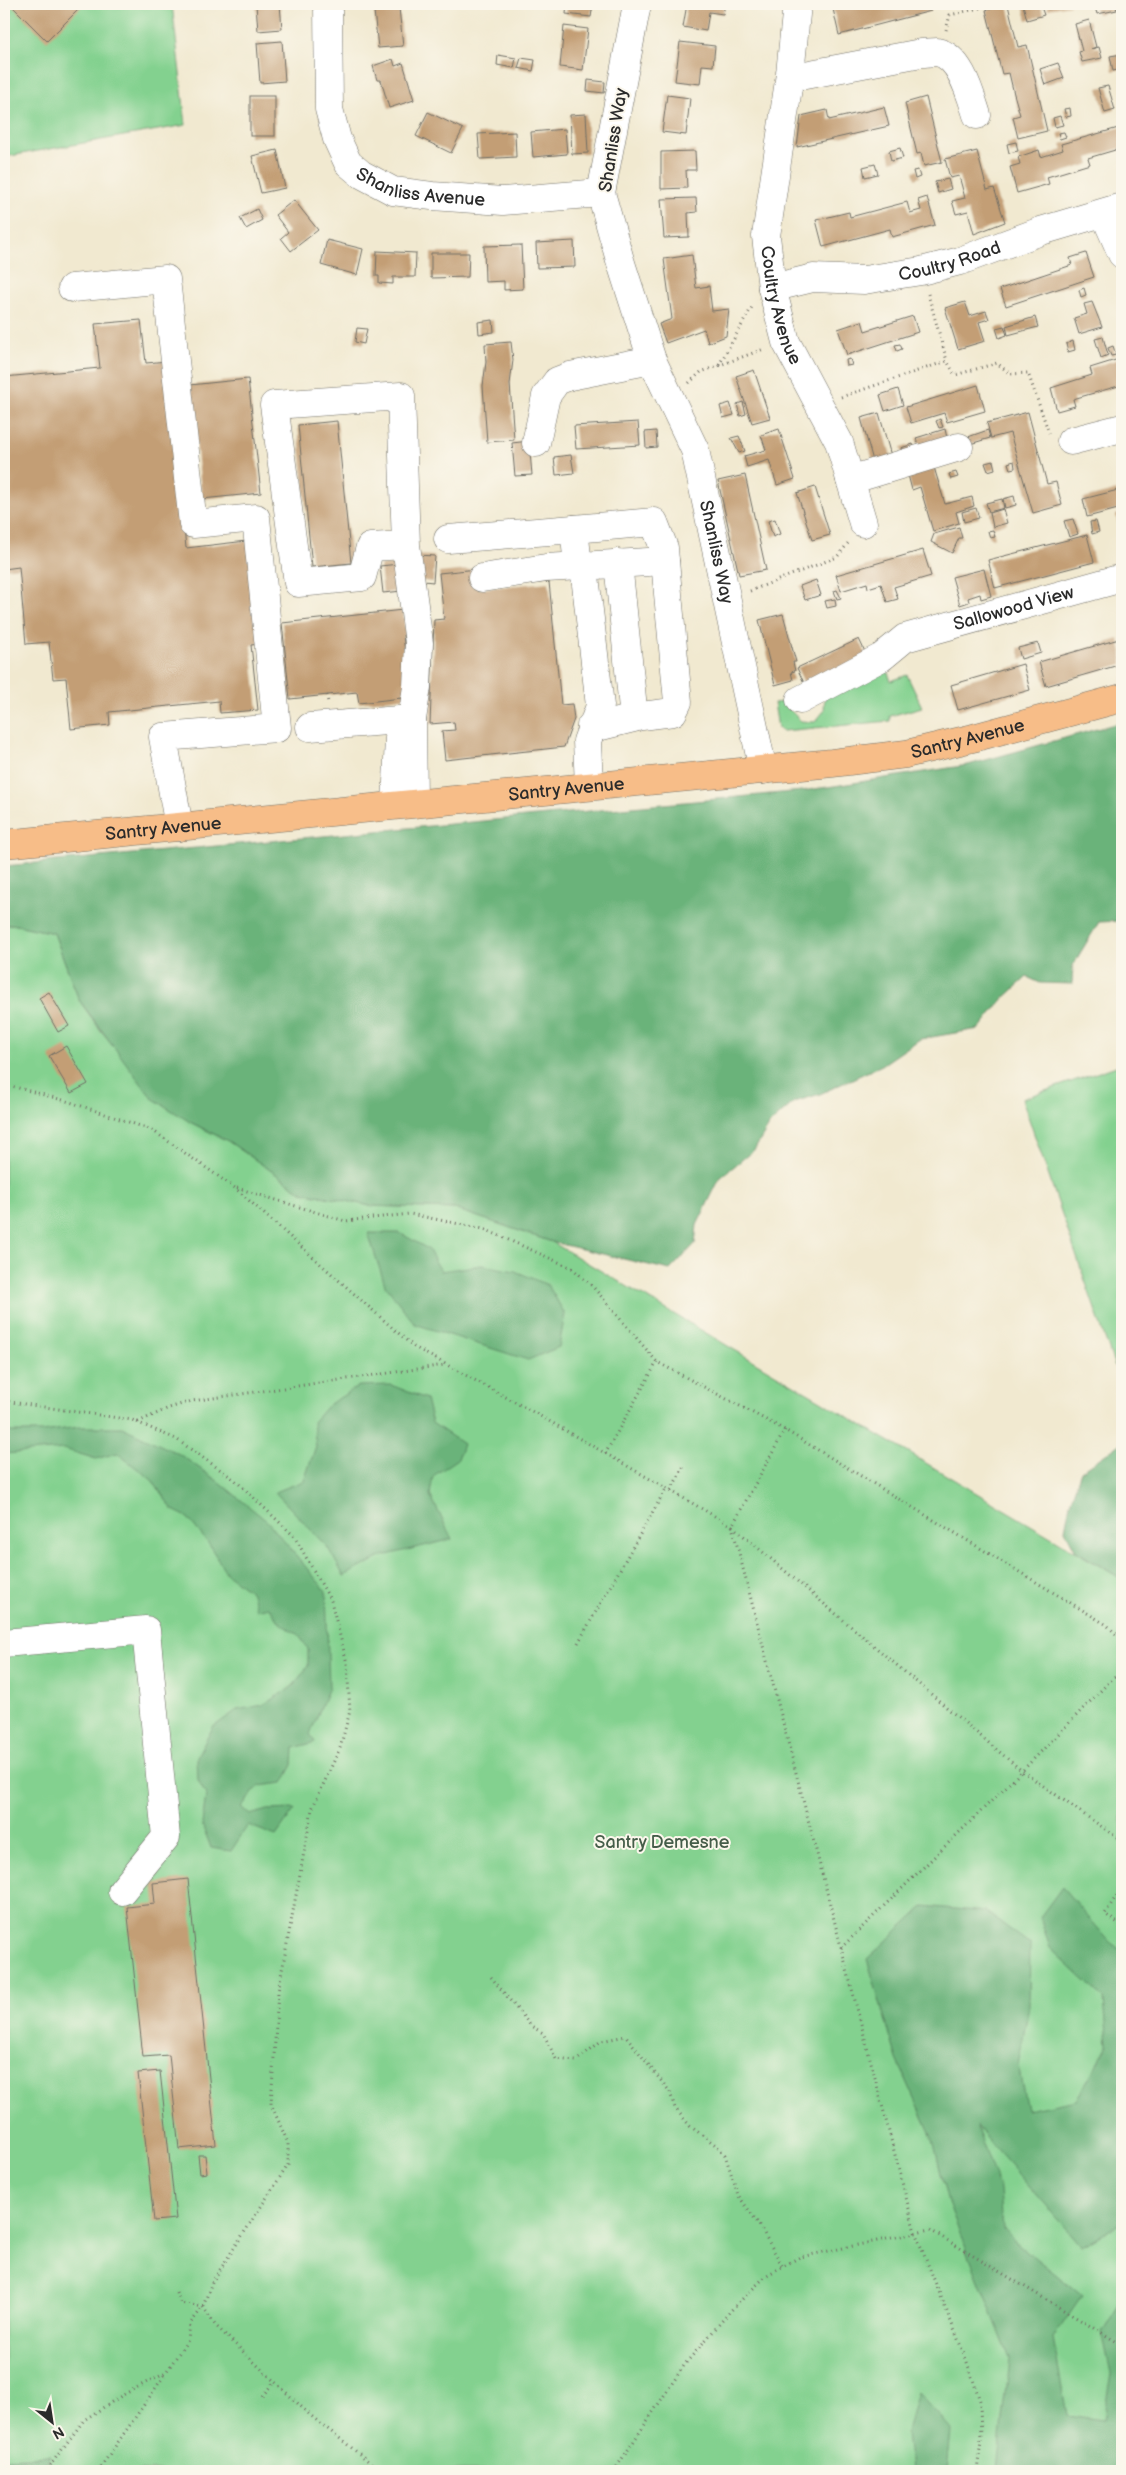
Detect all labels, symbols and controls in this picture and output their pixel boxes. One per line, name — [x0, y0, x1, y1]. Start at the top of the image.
street label: Shanliss Way — [595, 86, 632, 194]
street label: Shanliss Avenue — [352, 163, 486, 211]
street label: Coultry Road — [897, 237, 1004, 285]
street label: Coultry Avenue — [756, 245, 806, 368]
street label: Shanliss Way — [695, 498, 738, 607]
street label: Sallowood View — [951, 582, 1076, 635]
street label: Santry Avenue — [909, 715, 1027, 763]
street label: Santry Avenue — [507, 773, 626, 806]
street label: Santry Avenue — [104, 813, 223, 845]
park label: Santry Demesne — [595, 1832, 730, 1853]
north arrow — [28, 2398, 78, 2448]
text: N — [49, 2423, 67, 2443]

